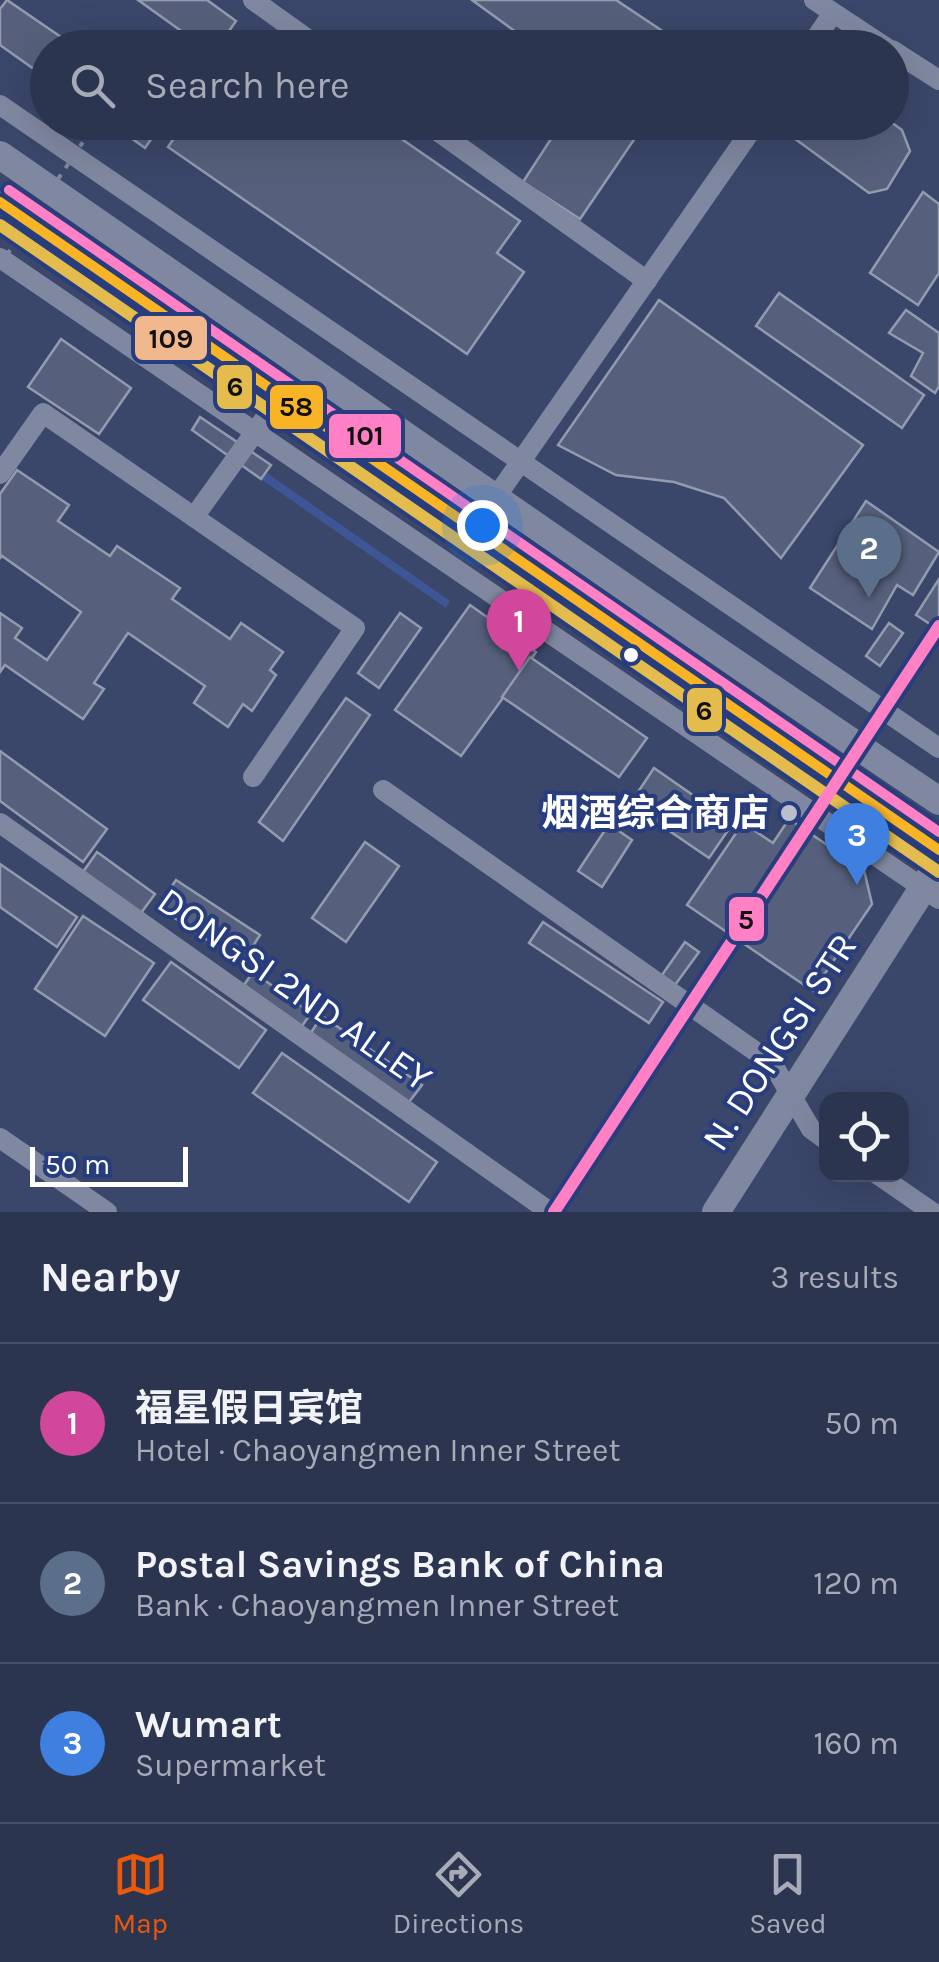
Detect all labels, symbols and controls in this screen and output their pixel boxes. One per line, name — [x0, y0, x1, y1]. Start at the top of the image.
search box — [30, 30, 909, 140]
icon: search — [65, 58, 120, 113]
text: Search here — [145, 63, 349, 108]
line badge: 109 — [133, 314, 209, 362]
text: 109 — [149, 322, 193, 355]
line badge: 6 — [215, 363, 254, 411]
text: 6 — [227, 370, 244, 403]
line badge: 58 — [268, 383, 325, 431]
text: 58 — [279, 390, 313, 423]
line badge: 101 — [327, 412, 403, 460]
text: 101 — [346, 419, 384, 452]
your location — [457, 500, 508, 551]
pin: 2 — [836, 516, 902, 598]
pin: 1 — [486, 588, 552, 671]
unlabelled marker — [621, 645, 641, 665]
line badge: 6 — [685, 686, 724, 734]
text: 6 — [696, 694, 713, 727]
place label: 烟酒综合商店 — [541, 791, 769, 836]
marker: 烟酒综合商店 — [778, 802, 800, 824]
pin: 3 — [824, 802, 890, 885]
street label: DONGSI 2ND ALLEY — [149, 878, 441, 1101]
line badge: 5 — [727, 895, 766, 943]
text: 5 — [738, 903, 754, 936]
street label: N. DONGSI STR — [693, 925, 866, 1159]
map controls — [819, 1092, 909, 1182]
button: locate — [819, 1092, 909, 1182]
scale bar — [30, 1142, 188, 1186]
text: 50 m — [45, 1148, 110, 1181]
text: Nearby — [40, 1252, 180, 1302]
text: 3 results — [771, 1259, 899, 1296]
text: 福星假日宾馆 — [135, 1386, 363, 1431]
text: 1 — [67, 1405, 78, 1442]
text: 50 m — [824, 1405, 899, 1442]
text: Hotel · Chaoyangmen Inner Street — [135, 1432, 620, 1469]
text: Postal Savings Bank of China — [135, 1542, 665, 1587]
text: 2 — [63, 1565, 82, 1602]
text: 120 m — [813, 1565, 899, 1602]
text: Bank · Chaoyangmen Inner Street — [135, 1587, 619, 1624]
text: Wumart — [135, 1702, 282, 1747]
text: 3 — [63, 1725, 82, 1762]
text: 160 m — [814, 1725, 899, 1762]
text: Supermarket — [135, 1747, 326, 1784]
tab: Map — [112, 1847, 168, 1940]
tab: Directions — [393, 1847, 524, 1940]
tab: Saved — [749, 1847, 827, 1940]

